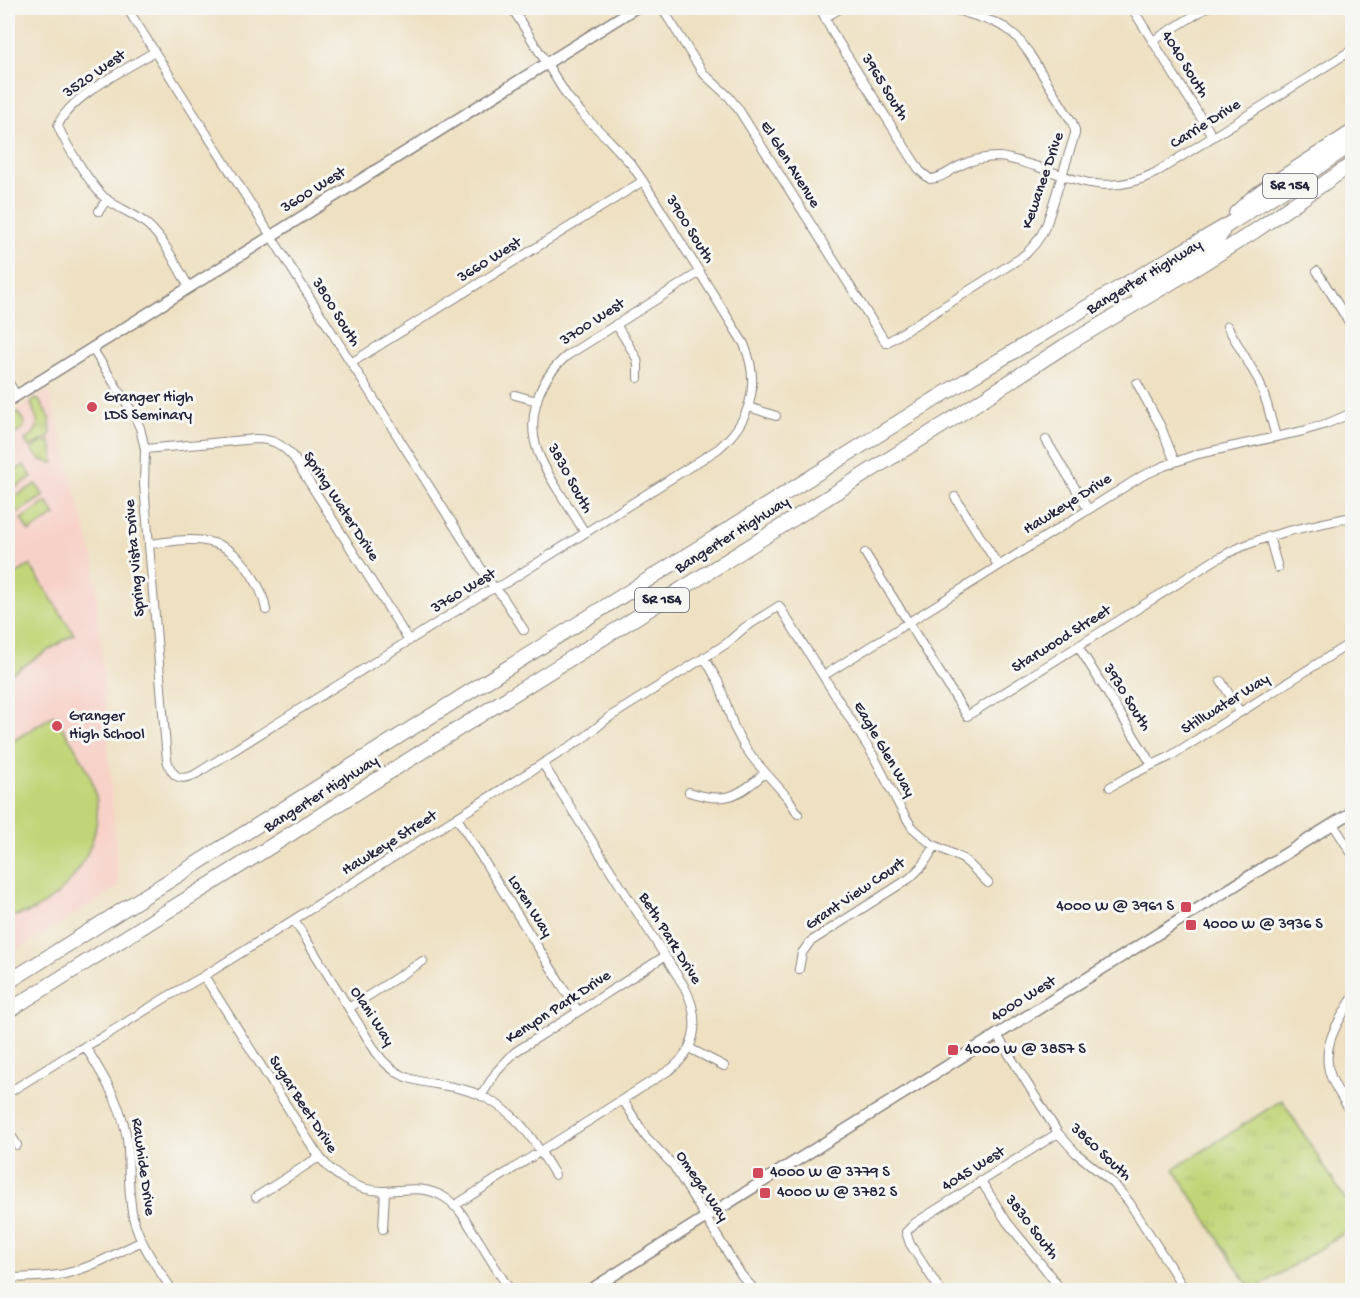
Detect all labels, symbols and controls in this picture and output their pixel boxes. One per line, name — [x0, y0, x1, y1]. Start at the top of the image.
street label: 4040 South — [1156, 28, 1212, 102]
street label: 3520 West — [59, 46, 131, 104]
street label: 3965 South — [856, 50, 912, 125]
street label: Carrie Drive — [1167, 96, 1245, 154]
street label: El Glen Avenue — [755, 118, 824, 212]
street label: Kewanee Drive — [1019, 129, 1070, 232]
street label: 3600 West — [277, 163, 351, 219]
road number: SR 154 — [1263, 174, 1317, 198]
street label: 3900 South — [660, 192, 718, 268]
street label: 3660 West — [454, 233, 527, 289]
street label: Bangerter Highway — [1083, 236, 1206, 320]
street label: 3800 South — [306, 274, 364, 351]
street label: 3700 West — [556, 294, 630, 351]
place label: Granger High LDS Seminary — [104, 389, 194, 426]
marker: Granger High LDS Seminary — [85, 400, 99, 414]
street label: 3830 South — [542, 440, 596, 517]
street label: Spring Water Drive — [298, 449, 383, 566]
street label: Hawkeye Drive — [1020, 470, 1116, 540]
street label: Bangerter Highway — [671, 493, 794, 579]
street label: Spring Vista Drive — [121, 498, 151, 617]
street label: 3760 West — [427, 565, 501, 619]
road number: SR 154 — [635, 588, 689, 612]
street label: Starwood Street — [1009, 601, 1116, 678]
street label: 3930 South — [1097, 660, 1154, 736]
street label: Stillwater Way — [1178, 670, 1274, 740]
street label: Eagle Glen Way — [848, 699, 918, 801]
place label: Granger High School — [69, 708, 145, 745]
marker: Granger High School — [50, 719, 64, 733]
street label: Bangerter Highway — [260, 752, 383, 838]
street label: Hawkeye Street — [339, 806, 442, 881]
street label: Grant View Court — [803, 854, 911, 935]
street label: Loren Way — [502, 872, 556, 942]
street label: Beth Park Drive — [633, 889, 705, 989]
place label: 4000 W @ 3961 S — [1056, 898, 1175, 917]
marker: 4000 W @ 3961 S — [1179, 900, 1193, 914]
place label: 4000 W @ 3936 S — [1203, 916, 1323, 935]
marker: 4000 W @ 3936 S — [1184, 918, 1198, 932]
street label: Kenyon Park Drive — [503, 967, 616, 1049]
street label: 4000 West — [988, 972, 1061, 1027]
street label: Olani Way — [345, 984, 397, 1050]
place label: 4000 W @ 3857 S — [965, 1041, 1086, 1060]
marker: 4000 W @ 3857 S — [946, 1043, 960, 1057]
street label: Sugar Beet Drive — [263, 1053, 341, 1158]
street label: Rawhide Drive — [126, 1117, 158, 1218]
street label: 3860 South — [1065, 1119, 1135, 1186]
street label: 4045 West — [939, 1142, 1010, 1197]
street label: Omega Way — [670, 1148, 732, 1226]
place label: 4000 W @ 3779 S — [770, 1164, 890, 1183]
marker: 4000 W @ 3779 S — [751, 1166, 765, 1180]
place label: 4000 W @ 3782 S — [777, 1184, 898, 1203]
marker: 4000 W @ 3782 S — [758, 1186, 772, 1200]
street label: 3830 South — [999, 1191, 1062, 1264]

